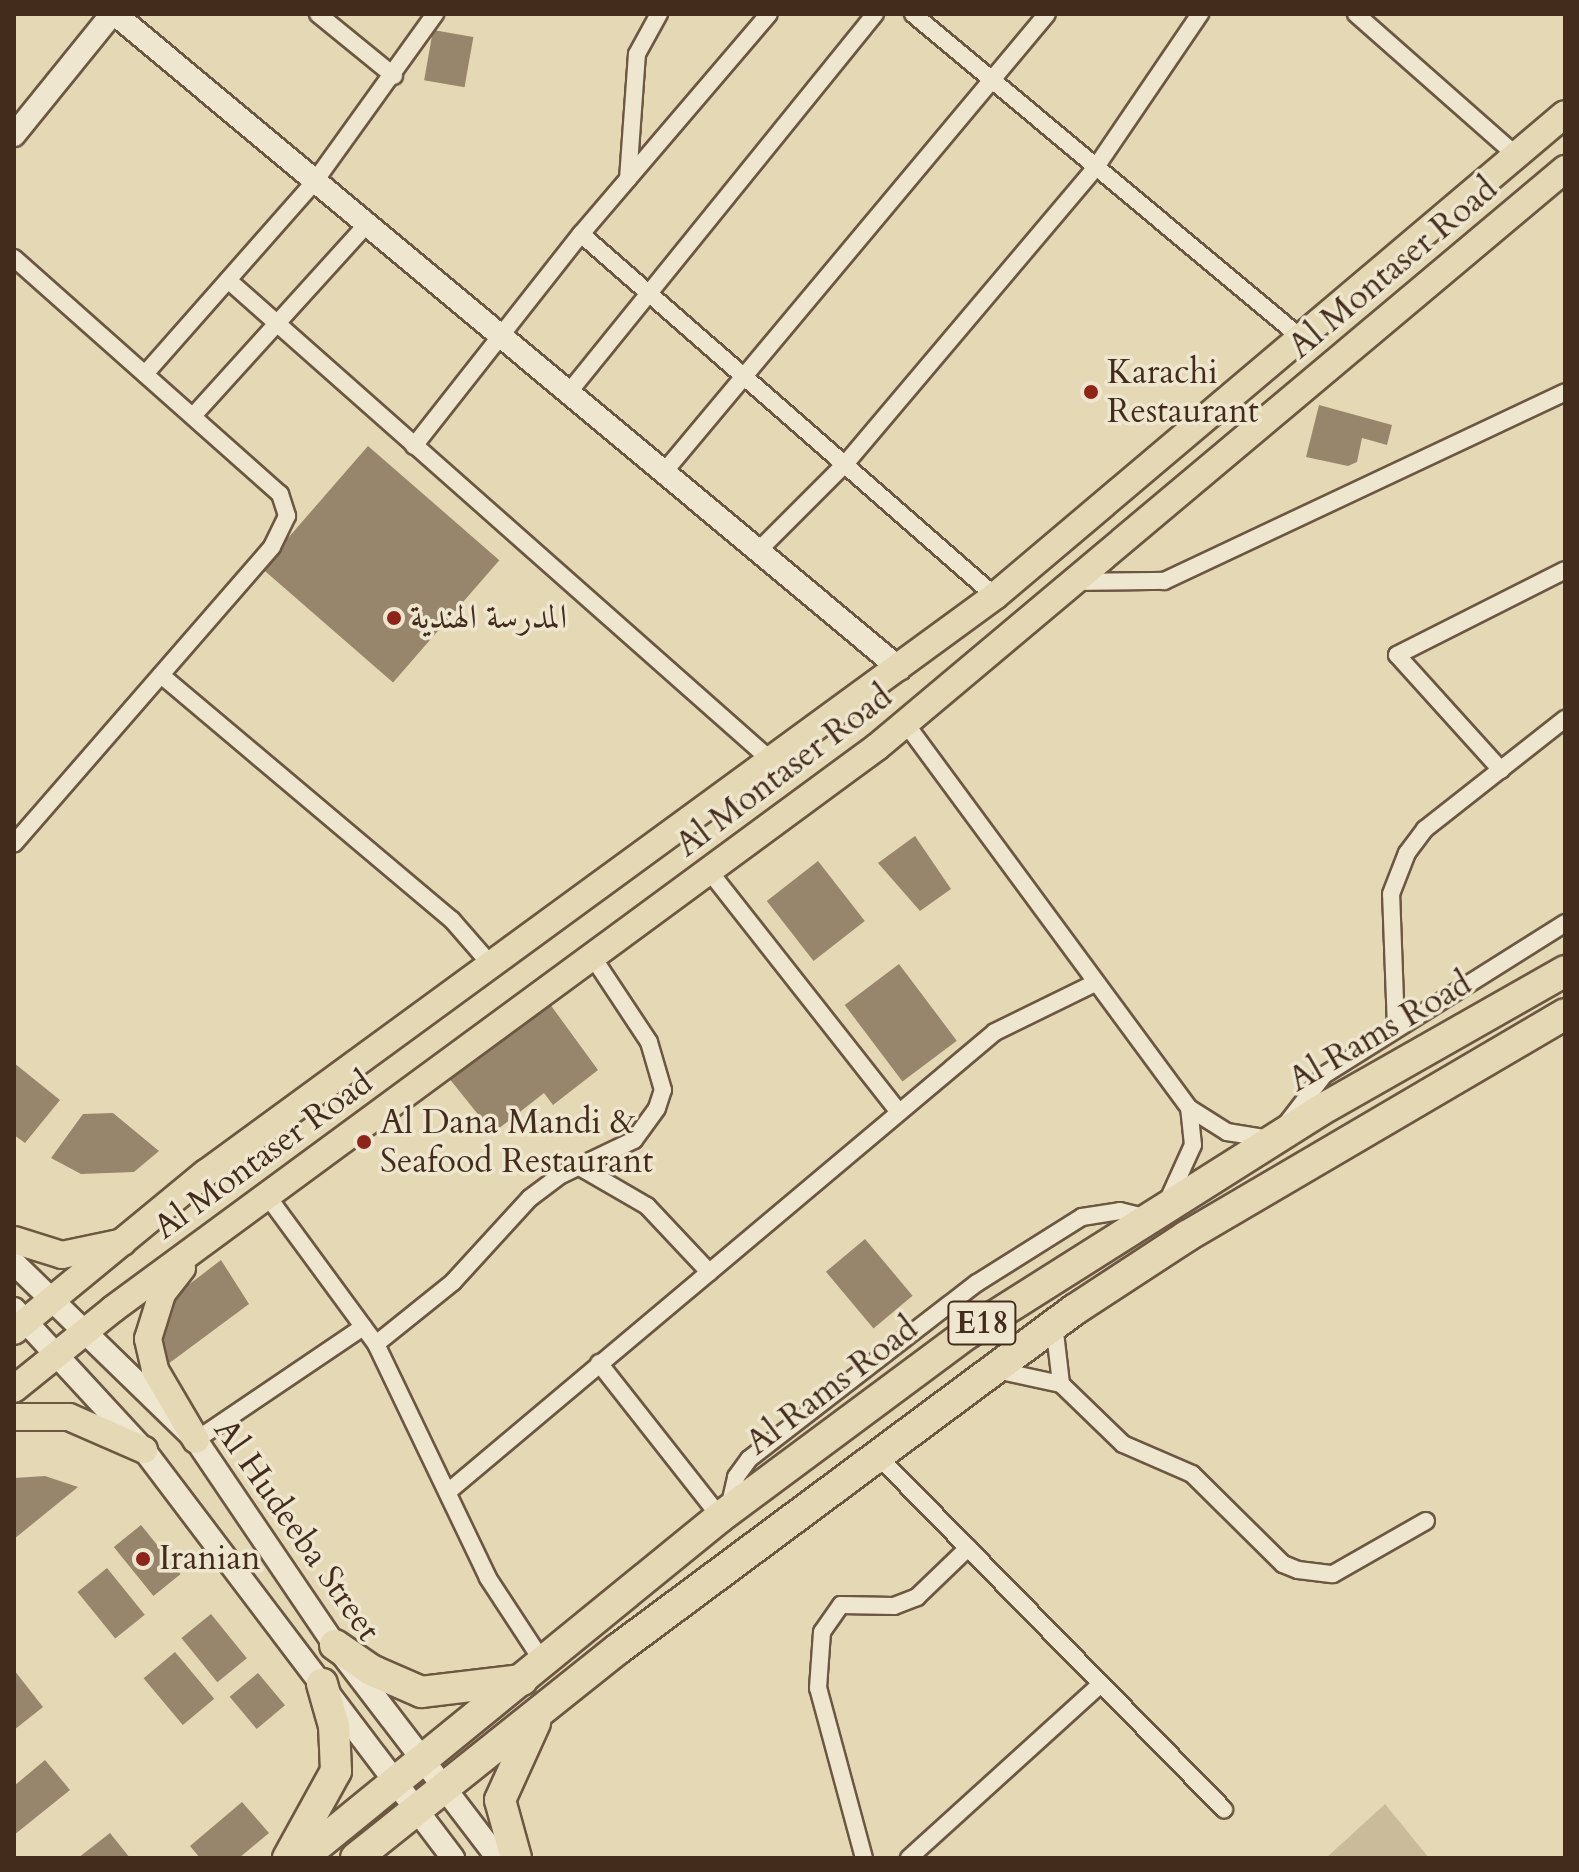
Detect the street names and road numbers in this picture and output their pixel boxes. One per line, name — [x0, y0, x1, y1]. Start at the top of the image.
street label: Al Montaser Road — [1280, 169, 1506, 367]
street label: Al Montaser Road — [668, 676, 900, 866]
street label: Al Rams Road — [1281, 963, 1479, 1101]
street label: Al Montaser Road — [146, 1062, 380, 1248]
road number: E18 — [946, 1295, 1018, 1351]
street label: Al Rams Road — [738, 1308, 926, 1464]
street label: Al Hudeeba Street — [205, 1411, 389, 1649]

